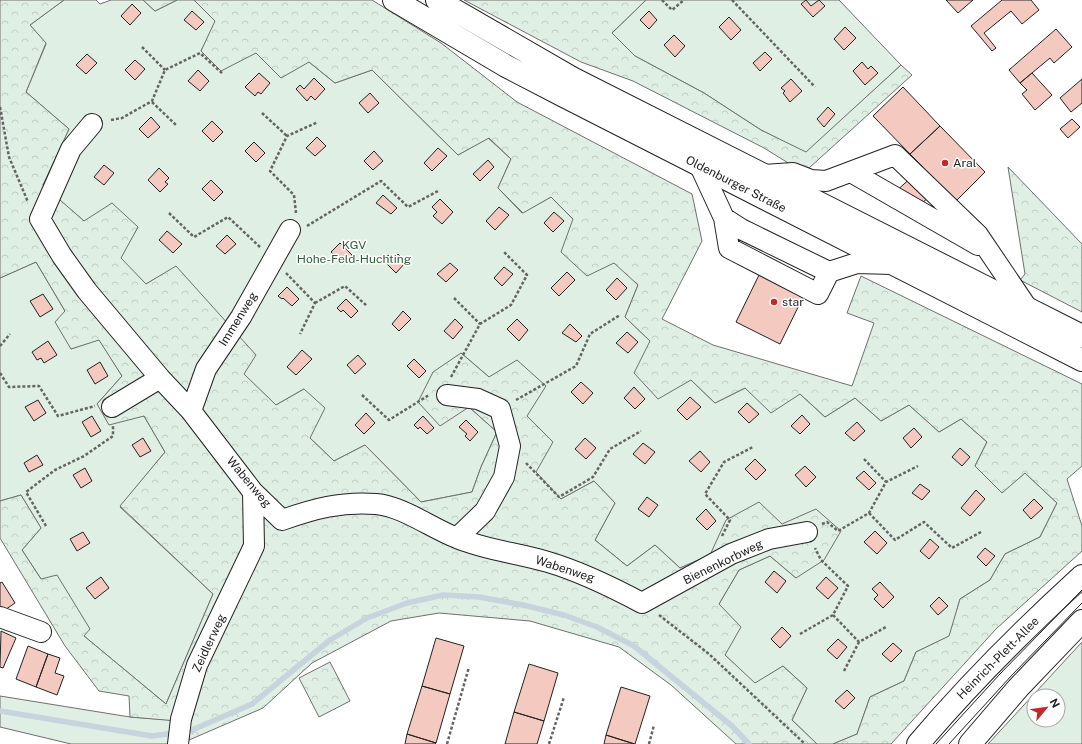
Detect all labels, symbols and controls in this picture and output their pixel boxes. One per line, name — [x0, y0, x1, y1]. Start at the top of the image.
street label: Oldenburger Straße — [683, 153, 789, 215]
place label: Aral — [953, 156, 977, 170]
marker: Aral — [940, 158, 950, 168]
park label: KGV Hohe-Feld-Huchting — [297, 238, 411, 266]
street label: Immenweg — [216, 289, 260, 349]
place label: star — [782, 295, 804, 309]
marker: star — [769, 297, 779, 307]
street label: Wabenweg — [224, 454, 274, 510]
street label: Bienenkorbweg — [681, 537, 765, 587]
street label: Wabenweg — [533, 553, 597, 585]
street label: Zeidlerweg — [189, 612, 229, 674]
street label: Heinrich-Plett-Allee — [954, 614, 1042, 702]
north arrow — [1026, 688, 1066, 728]
text: N — [1047, 696, 1062, 710]

